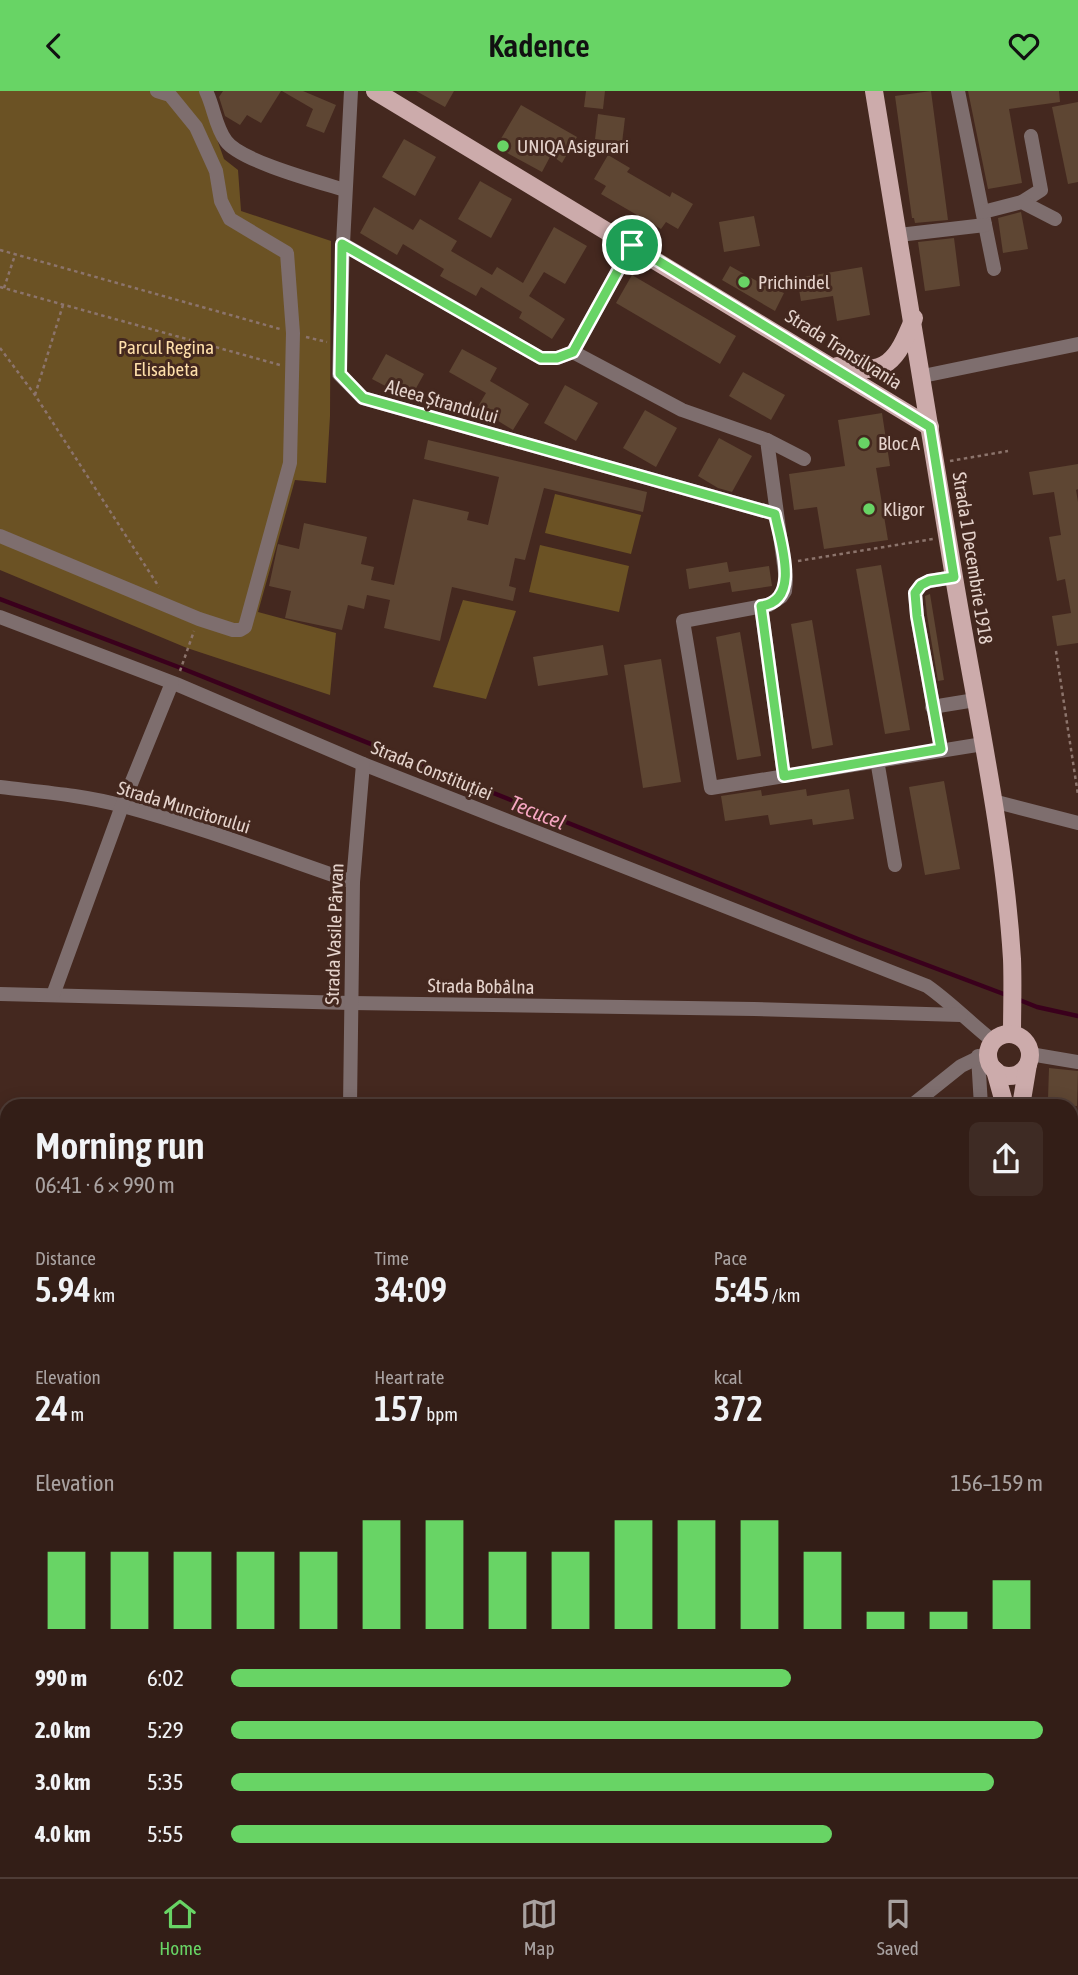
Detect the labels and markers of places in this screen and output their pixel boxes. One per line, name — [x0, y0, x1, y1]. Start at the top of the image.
place label: UNIQA Asigurari — [517, 135, 629, 157]
marker: UNIQA Asigurari — [495, 138, 511, 154]
pin — [602, 215, 662, 275]
place label: Prichindel — [758, 271, 830, 293]
marker: Prichindel — [736, 274, 752, 290]
place label: Bloc A — [878, 432, 920, 454]
marker: Bloc A — [856, 435, 872, 451]
place label: Kligor — [883, 498, 924, 520]
marker: Kligor — [861, 501, 877, 517]

